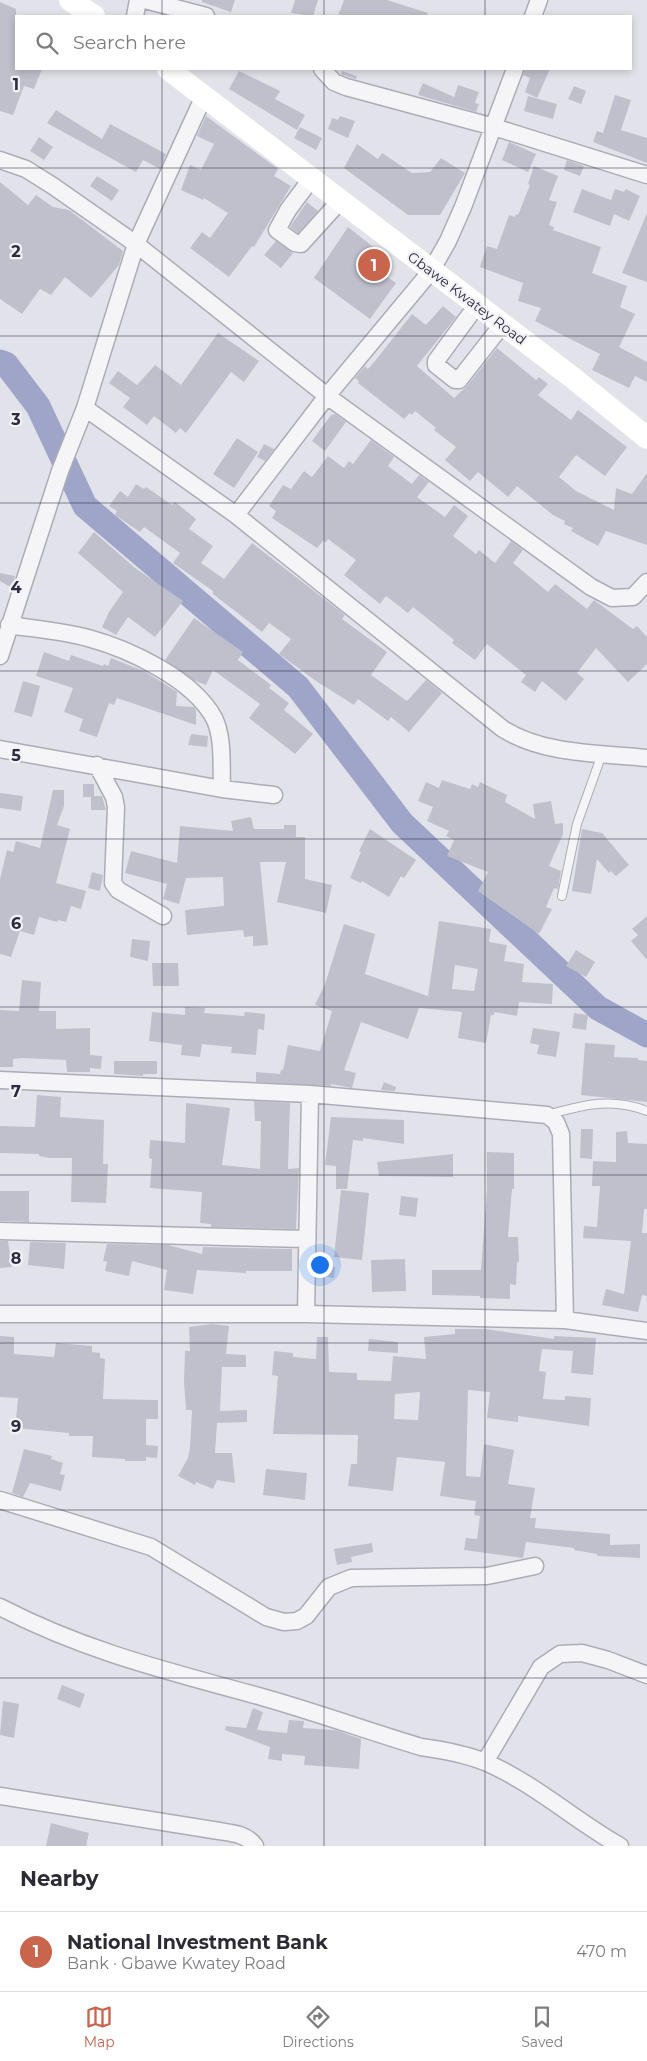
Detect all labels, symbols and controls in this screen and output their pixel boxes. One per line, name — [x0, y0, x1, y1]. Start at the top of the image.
search box — [15, 15, 632, 70]
icon: search — [33, 29, 61, 57]
text: Search here — [73, 31, 186, 54]
text: 1 — [13, 75, 19, 94]
text: 2 — [11, 242, 21, 261]
pin: 1 — [358, 246, 390, 284]
street label: Gbawe Kwatey Road — [404, 247, 530, 349]
text: 3 — [10, 410, 21, 429]
text: 4 — [10, 578, 22, 597]
text: 5 — [11, 746, 21, 765]
text: 6 — [11, 914, 21, 933]
text: 7 — [11, 1082, 21, 1101]
text: 8 — [11, 1249, 21, 1268]
your location — [307, 1252, 333, 1278]
text: 9 — [11, 1417, 21, 1436]
text: Nearby — [20, 1866, 99, 1891]
text: National Investment Bank — [67, 1931, 328, 1954]
text: 1 — [33, 1942, 39, 1961]
text: 470 m — [576, 1942, 627, 1961]
text: Bank · Gbawe Kwatey Road — [67, 1954, 286, 1973]
tab: Map — [84, 2003, 115, 2051]
tab: Directions — [282, 2003, 354, 2051]
tab: Saved — [521, 2003, 563, 2051]

